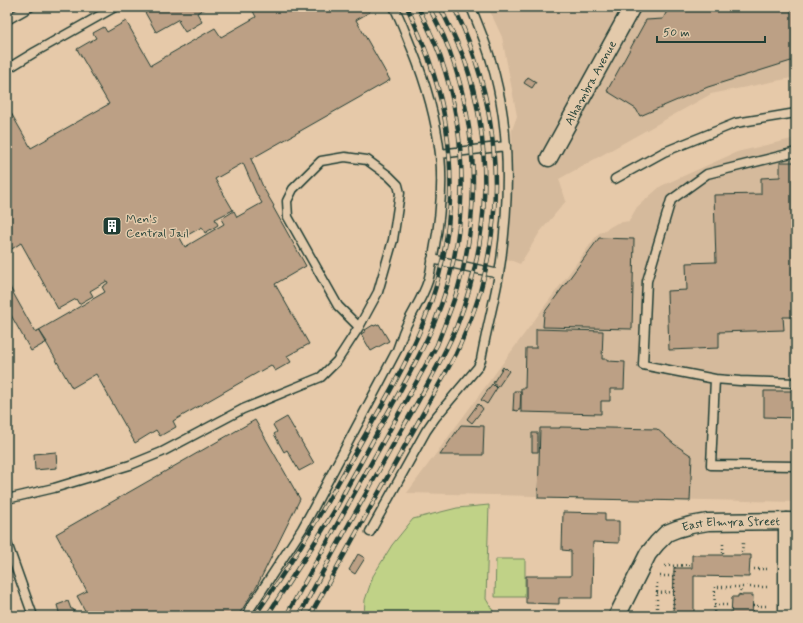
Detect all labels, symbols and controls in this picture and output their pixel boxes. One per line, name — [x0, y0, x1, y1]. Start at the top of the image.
scale bar — [657, 18, 765, 44]
text: 50 m — [663, 25, 690, 41]
street label: Alhambra Avenue — [562, 38, 621, 128]
place label: Men's Central Jail — [126, 212, 189, 242]
building icon: Men's Central Jail — [101, 215, 123, 237]
street label: East Elmyra Street — [680, 514, 780, 536]

